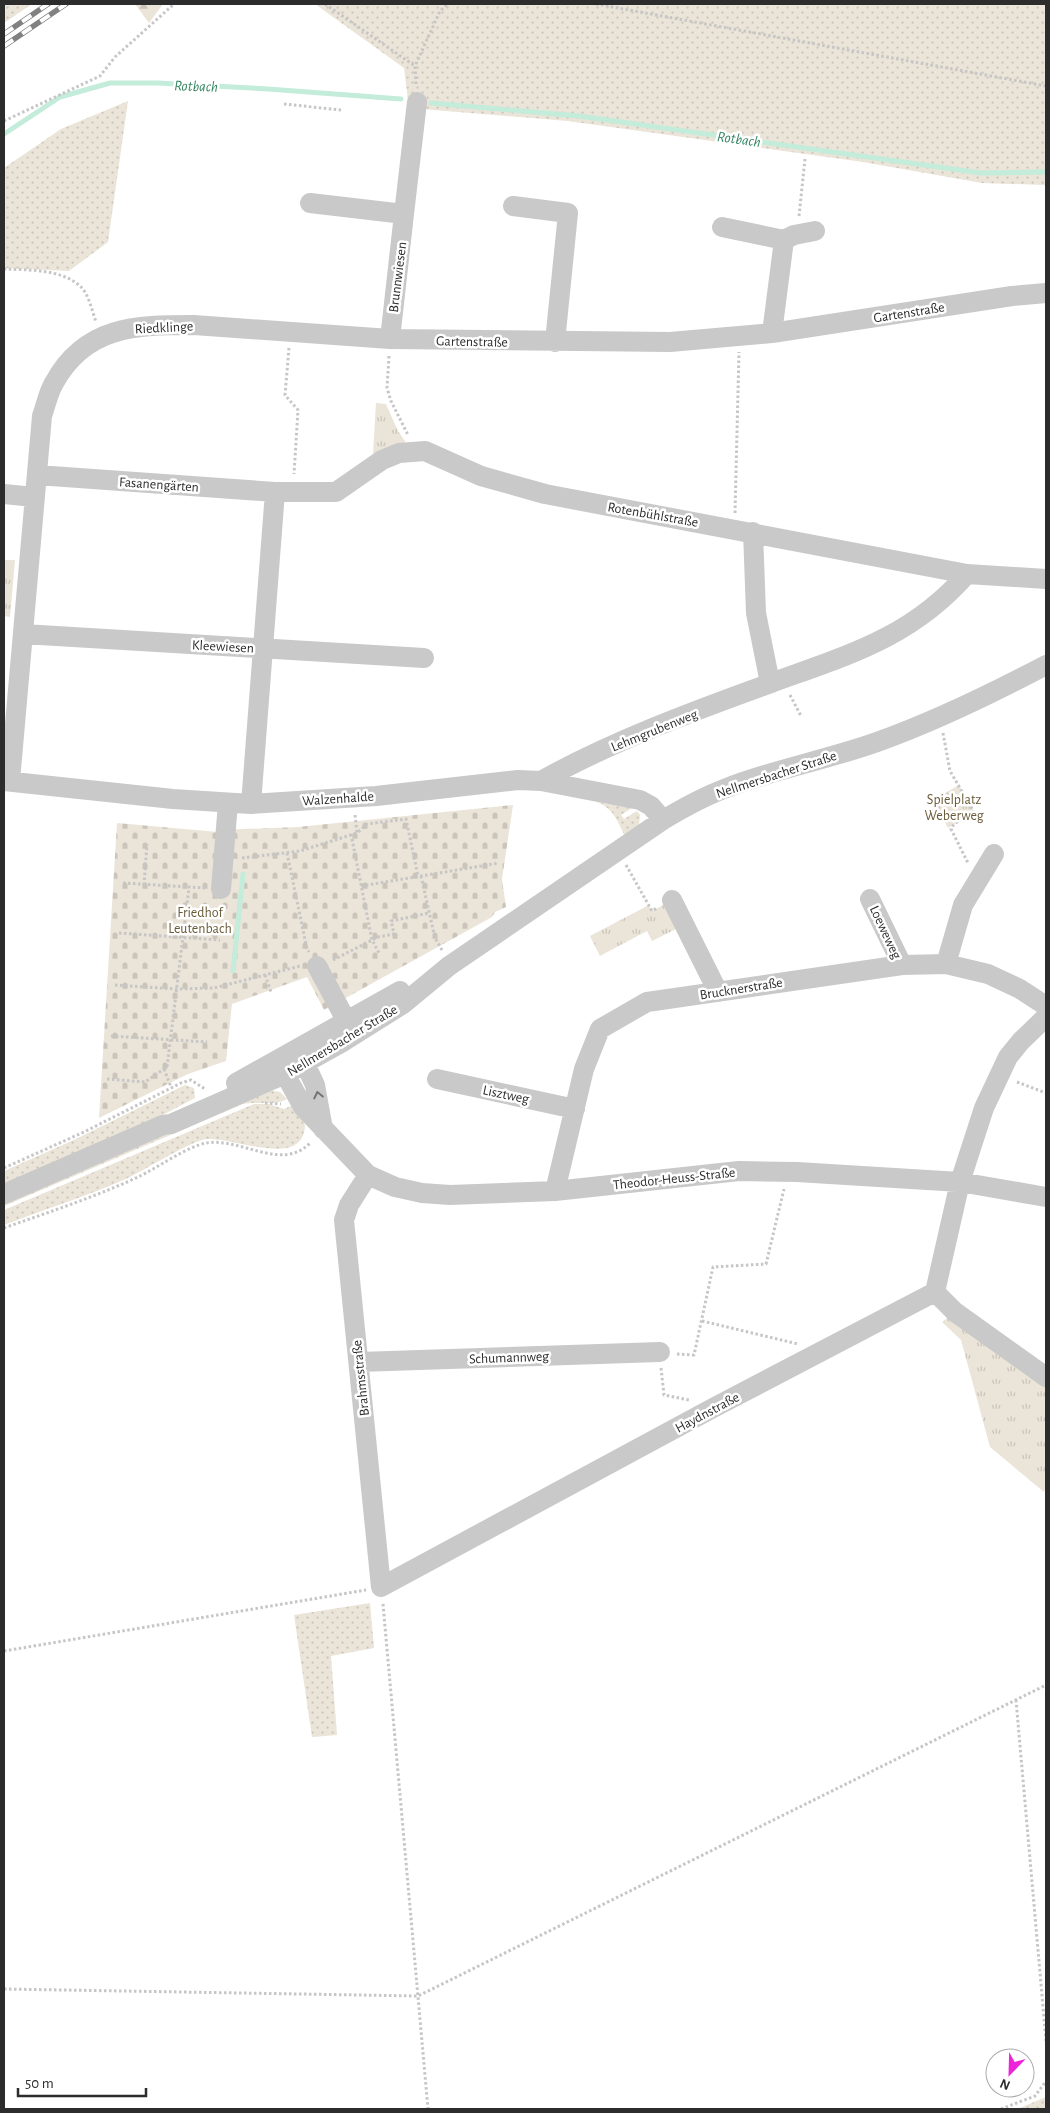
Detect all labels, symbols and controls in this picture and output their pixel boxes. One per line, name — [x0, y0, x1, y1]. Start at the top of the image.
water label: Rotbach — [174, 78, 218, 95]
water label: Rotbach — [716, 129, 762, 150]
street label: Brunnwiesen — [387, 241, 409, 313]
street label: Gartenstraße — [873, 300, 946, 326]
street label: Riedklinge — [134, 319, 194, 337]
street label: Gartenstraße — [436, 334, 508, 350]
street label: Fasanengärten — [119, 475, 199, 495]
street label: Rotenbühlstraße — [606, 500, 699, 530]
street label: Kleewiesen — [192, 638, 254, 656]
street label: Lehmgrubenweg — [609, 707, 700, 755]
street label: Nellmersbacher Straße — [714, 749, 838, 801]
street label: Walzenhalde — [302, 790, 374, 808]
park label: Spielplatz Weberweg — [924, 793, 984, 823]
street label: Loeweweg — [867, 904, 904, 961]
park label: Friedhof Leutenbach — [168, 906, 232, 936]
street label: Brucknerstraße — [699, 976, 784, 1002]
street label: Nellmersbacher Straße — [285, 1002, 400, 1079]
street label: Lisztweg — [481, 1083, 530, 1107]
one-way arrow — [313, 1091, 324, 1100]
street label: Theodor-Heuss-Straße — [612, 1166, 736, 1192]
street label: Brahmsstraße — [350, 1339, 372, 1417]
street label: Schumannweg — [469, 1350, 549, 1366]
street label: Haydnstraße — [673, 1390, 742, 1436]
north arrow — [985, 2048, 1035, 2098]
scale bar — [18, 2066, 145, 2098]
text: 50 m — [25, 2076, 54, 2091]
text: N — [998, 2076, 1013, 2092]

